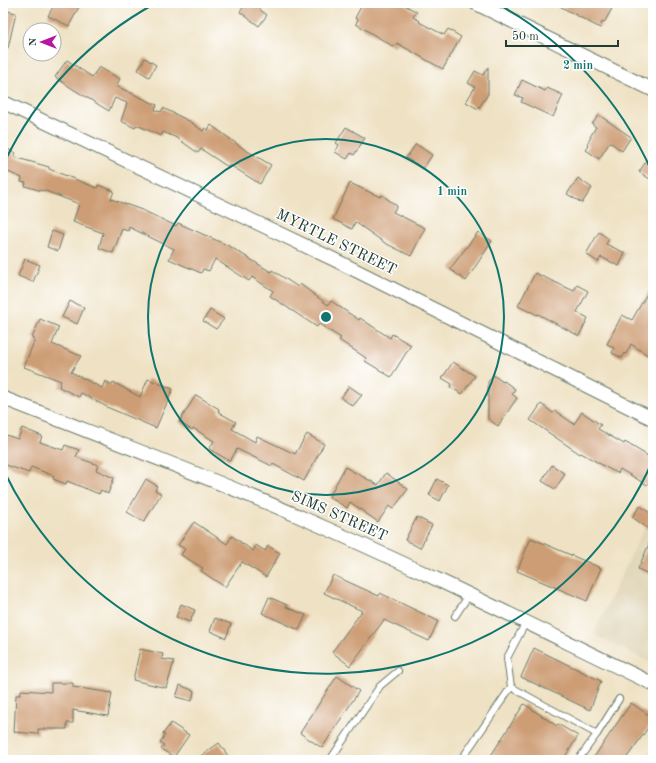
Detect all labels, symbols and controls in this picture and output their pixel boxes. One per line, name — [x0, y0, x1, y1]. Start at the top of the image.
north arrow — [22, 22, 62, 62]
scale bar — [506, 22, 618, 48]
text: 50 m — [512, 30, 539, 43]
text: N — [28, 37, 39, 46]
text: 2 min — [563, 60, 593, 72]
text: 1 min — [437, 186, 467, 198]
street label: MYRTLE STREET — [274, 207, 398, 279]
centre of rings — [319, 310, 333, 324]
street label: SIMS STREET — [289, 489, 389, 545]

